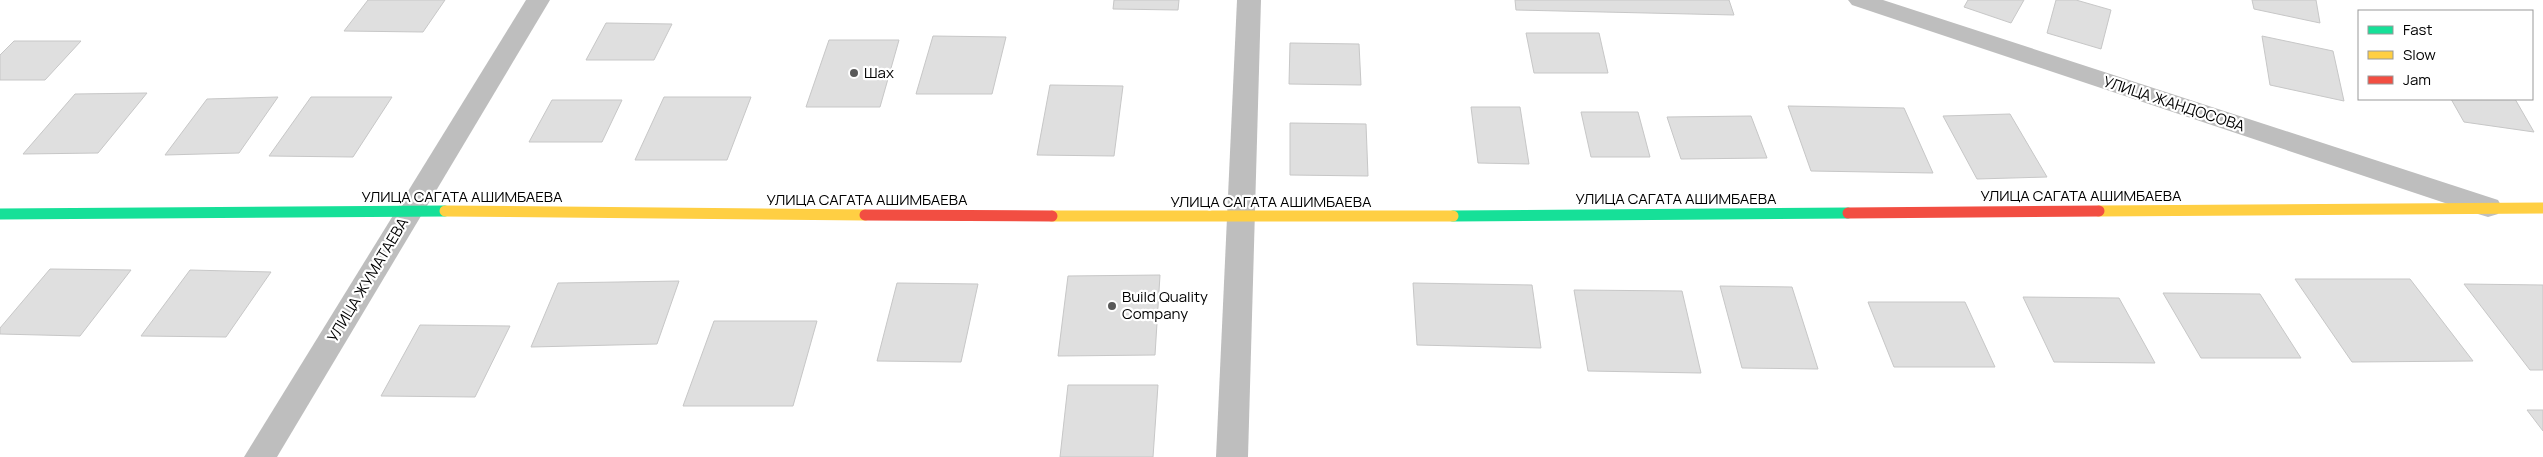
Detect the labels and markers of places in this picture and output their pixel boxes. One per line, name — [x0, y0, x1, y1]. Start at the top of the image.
place label: Шах — [864, 62, 894, 83]
marker: Шах — [848, 67, 860, 79]
place label: Build Quality Company — [1122, 286, 1208, 324]
marker: Build Quality Company — [1106, 300, 1118, 312]

